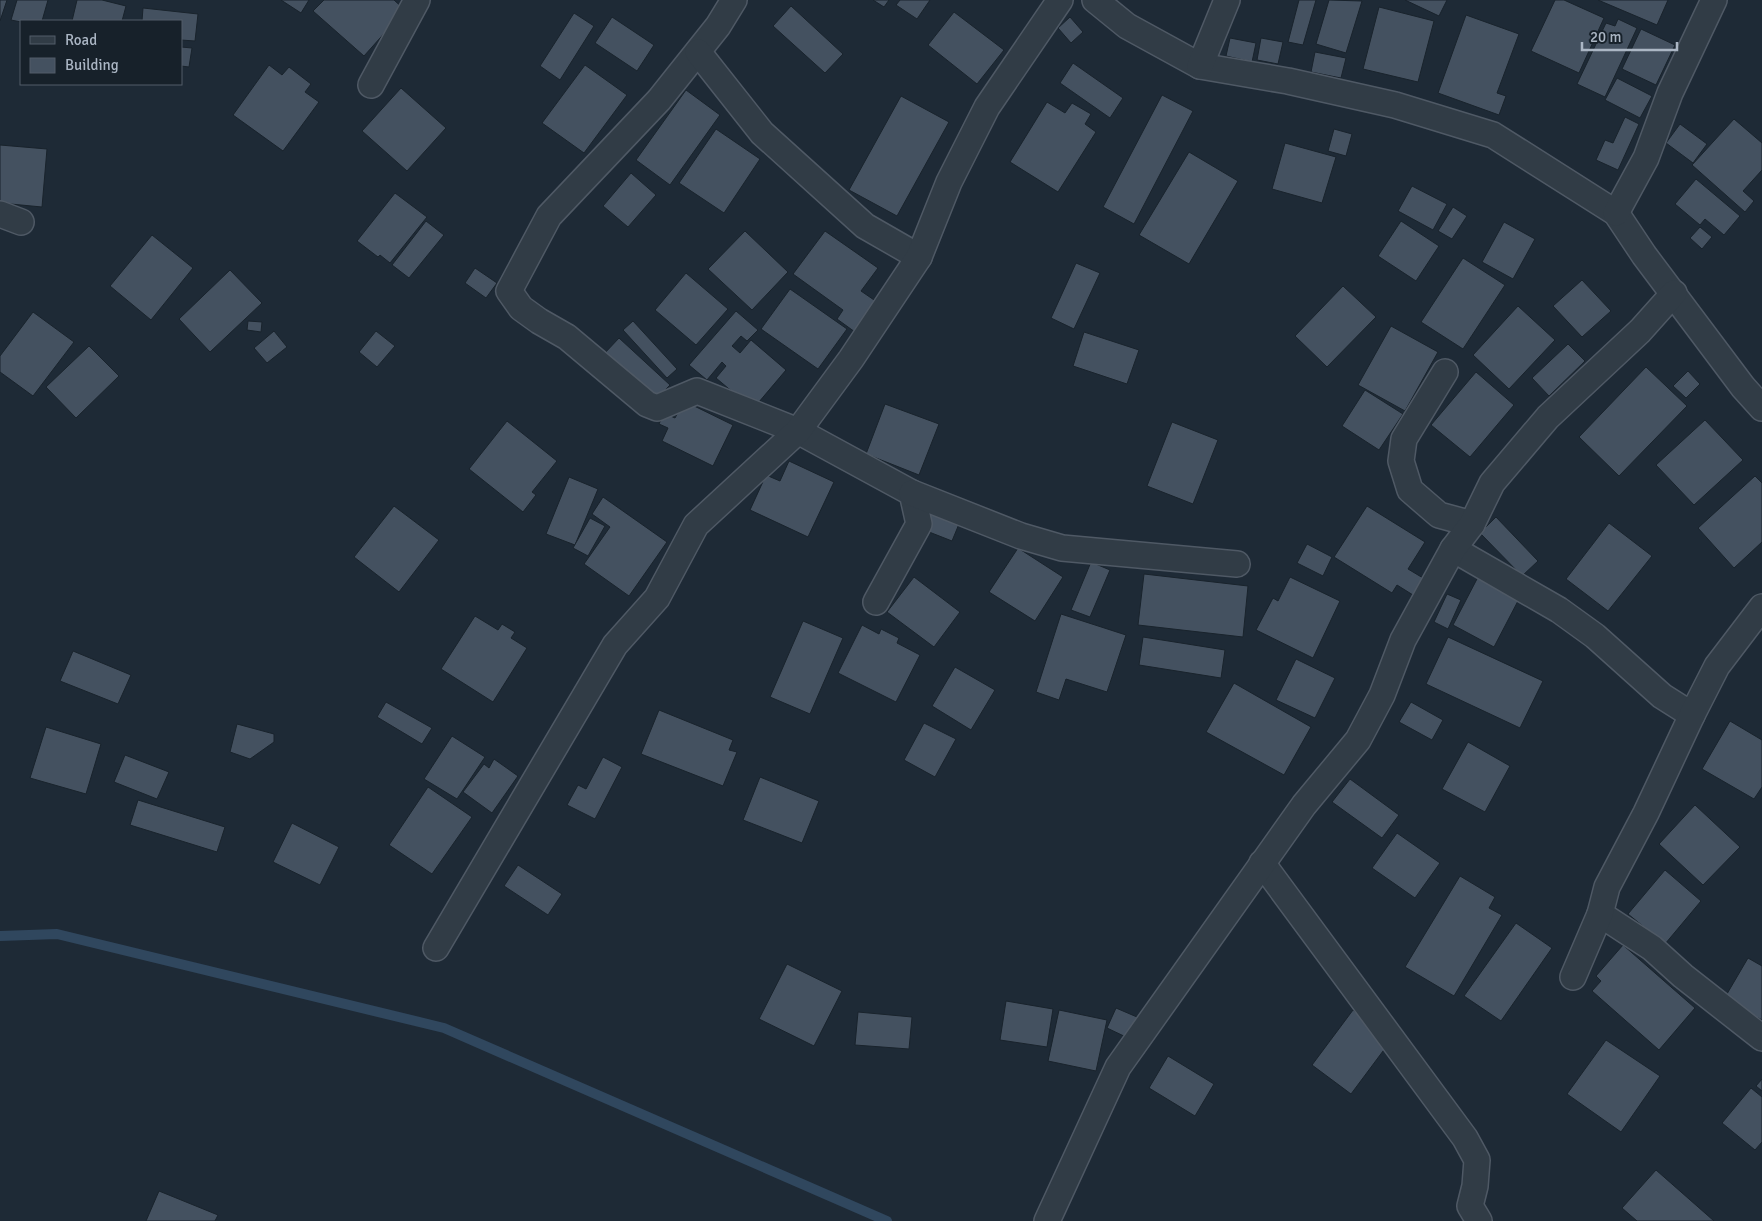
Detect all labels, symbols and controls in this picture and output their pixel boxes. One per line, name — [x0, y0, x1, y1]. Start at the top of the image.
legend — [20, 20, 182, 85]
scale bar — [1582, 20, 1677, 52]
text: 20 m — [1590, 28, 1621, 46]
text: Road — [65, 31, 97, 49]
text: Building — [65, 56, 119, 74]

